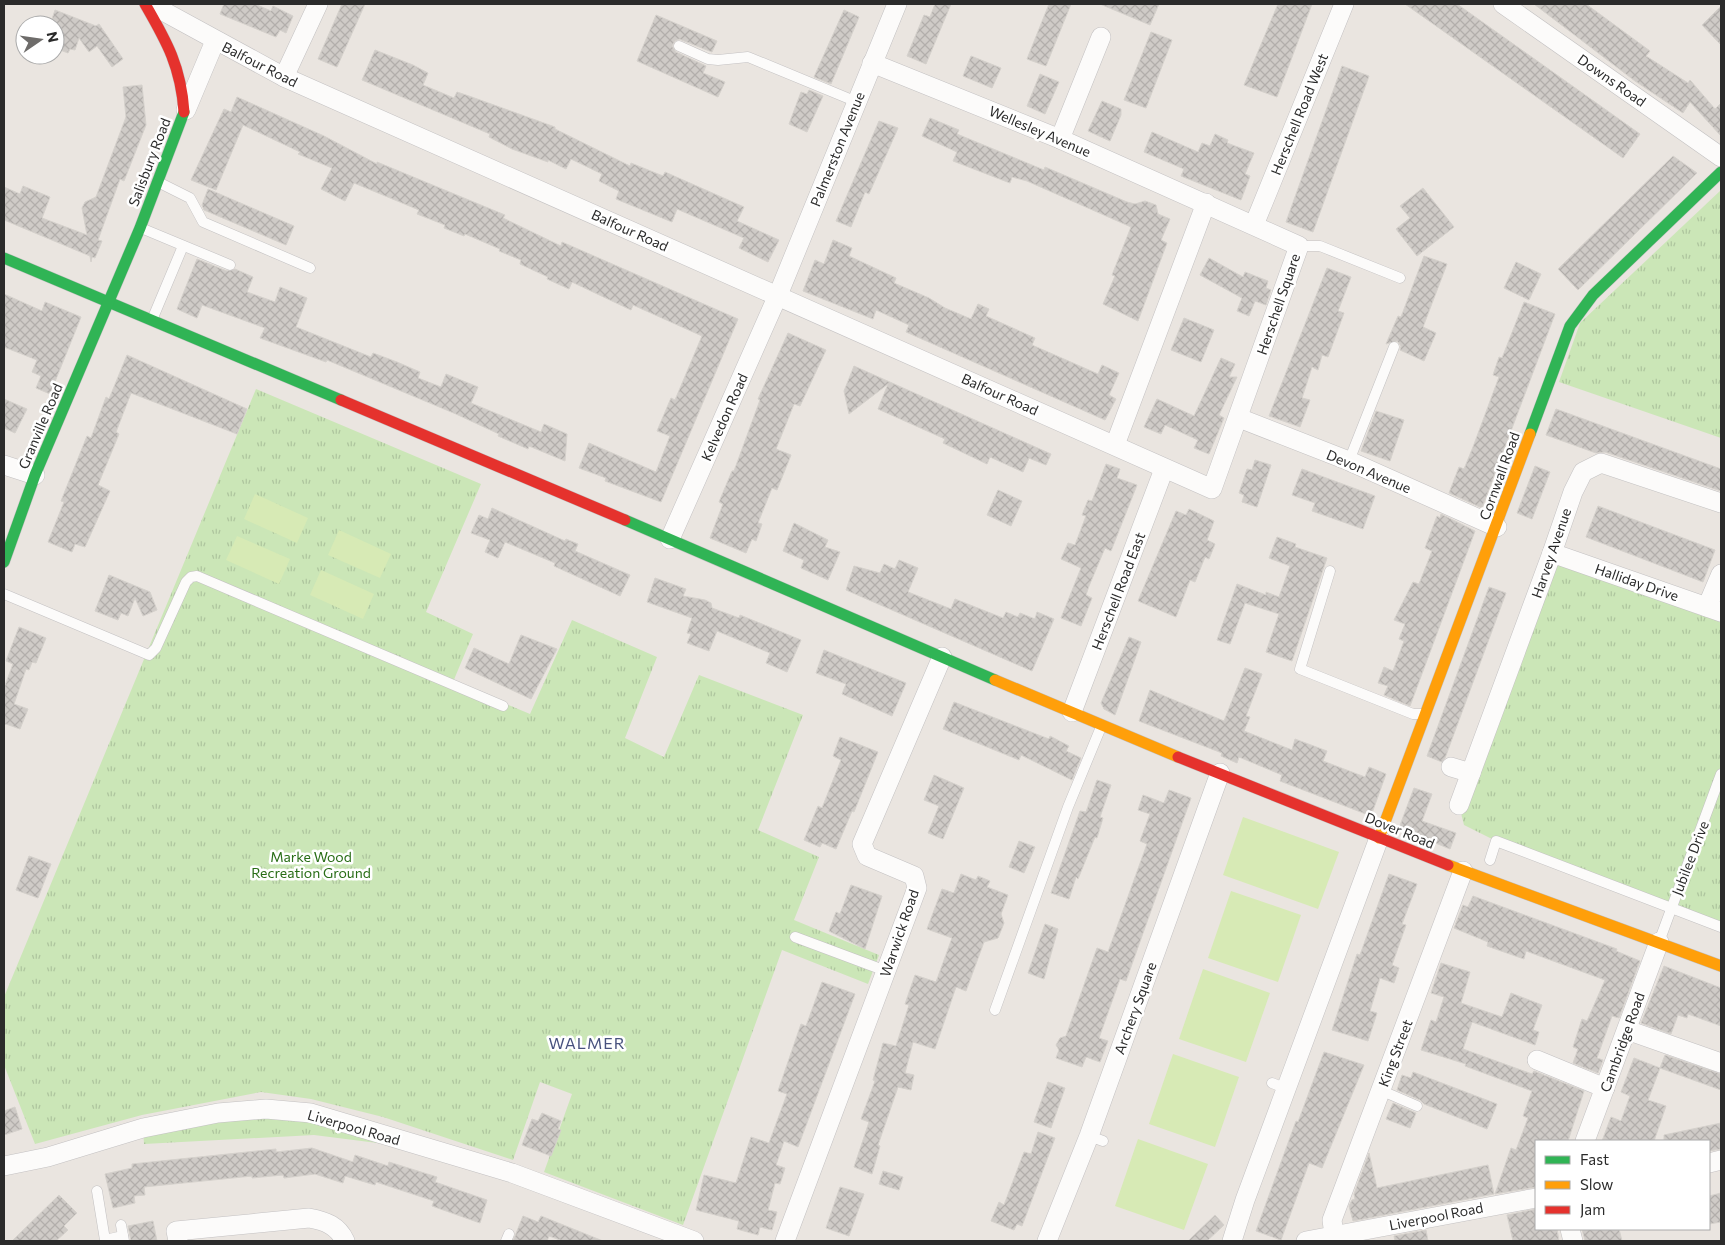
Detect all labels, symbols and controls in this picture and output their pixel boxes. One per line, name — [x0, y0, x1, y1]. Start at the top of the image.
north arrow — [15, 15, 65, 65]
text: N — [44, 30, 63, 44]
street label: Balfour Road — [219, 38, 301, 90]
street label: Herschell Road West — [1267, 50, 1331, 177]
street label: Downs Road — [1575, 50, 1649, 110]
street label: Palmerston Avenue — [806, 89, 868, 209]
street label: Wellesley Avenue — [987, 102, 1093, 160]
street label: Salisbury Road — [124, 115, 174, 209]
street label: Balfour Road — [589, 206, 671, 254]
street label: Herschell Square — [1253, 251, 1303, 357]
street label: Balfour Road — [959, 370, 1041, 418]
street label: Kelvedon Road — [697, 371, 751, 463]
street label: Granville Road — [14, 381, 66, 471]
street label: Cornwall Road — [1475, 430, 1523, 522]
street label: Devon Avenue — [1324, 446, 1414, 496]
street label: Harvey Avenue — [1528, 506, 1574, 600]
street label: Herschell Road East — [1088, 529, 1148, 652]
street label: Halliday Drive — [1593, 560, 1681, 604]
street label: Dover Road — [1363, 808, 1437, 852]
street label: Jubilee Drive — [1668, 818, 1712, 898]
park label: Marke Wood Recreation Ground — [251, 848, 371, 881]
street label: Warwick Road — [876, 887, 922, 979]
street label: Archery Square — [1110, 959, 1160, 1057]
street label: Cambridge Road — [1596, 990, 1648, 1094]
street label: King Street — [1374, 1017, 1416, 1089]
district label: WALMER — [549, 1033, 625, 1052]
street label: Liverpool Road — [306, 1106, 402, 1148]
legend — [1535, 1140, 1710, 1230]
text: Fast — [1580, 1150, 1609, 1168]
text: Slow — [1580, 1175, 1613, 1193]
street label: Liverpool Road — [1388, 1199, 1484, 1233]
text: Jam — [1580, 1200, 1605, 1218]

